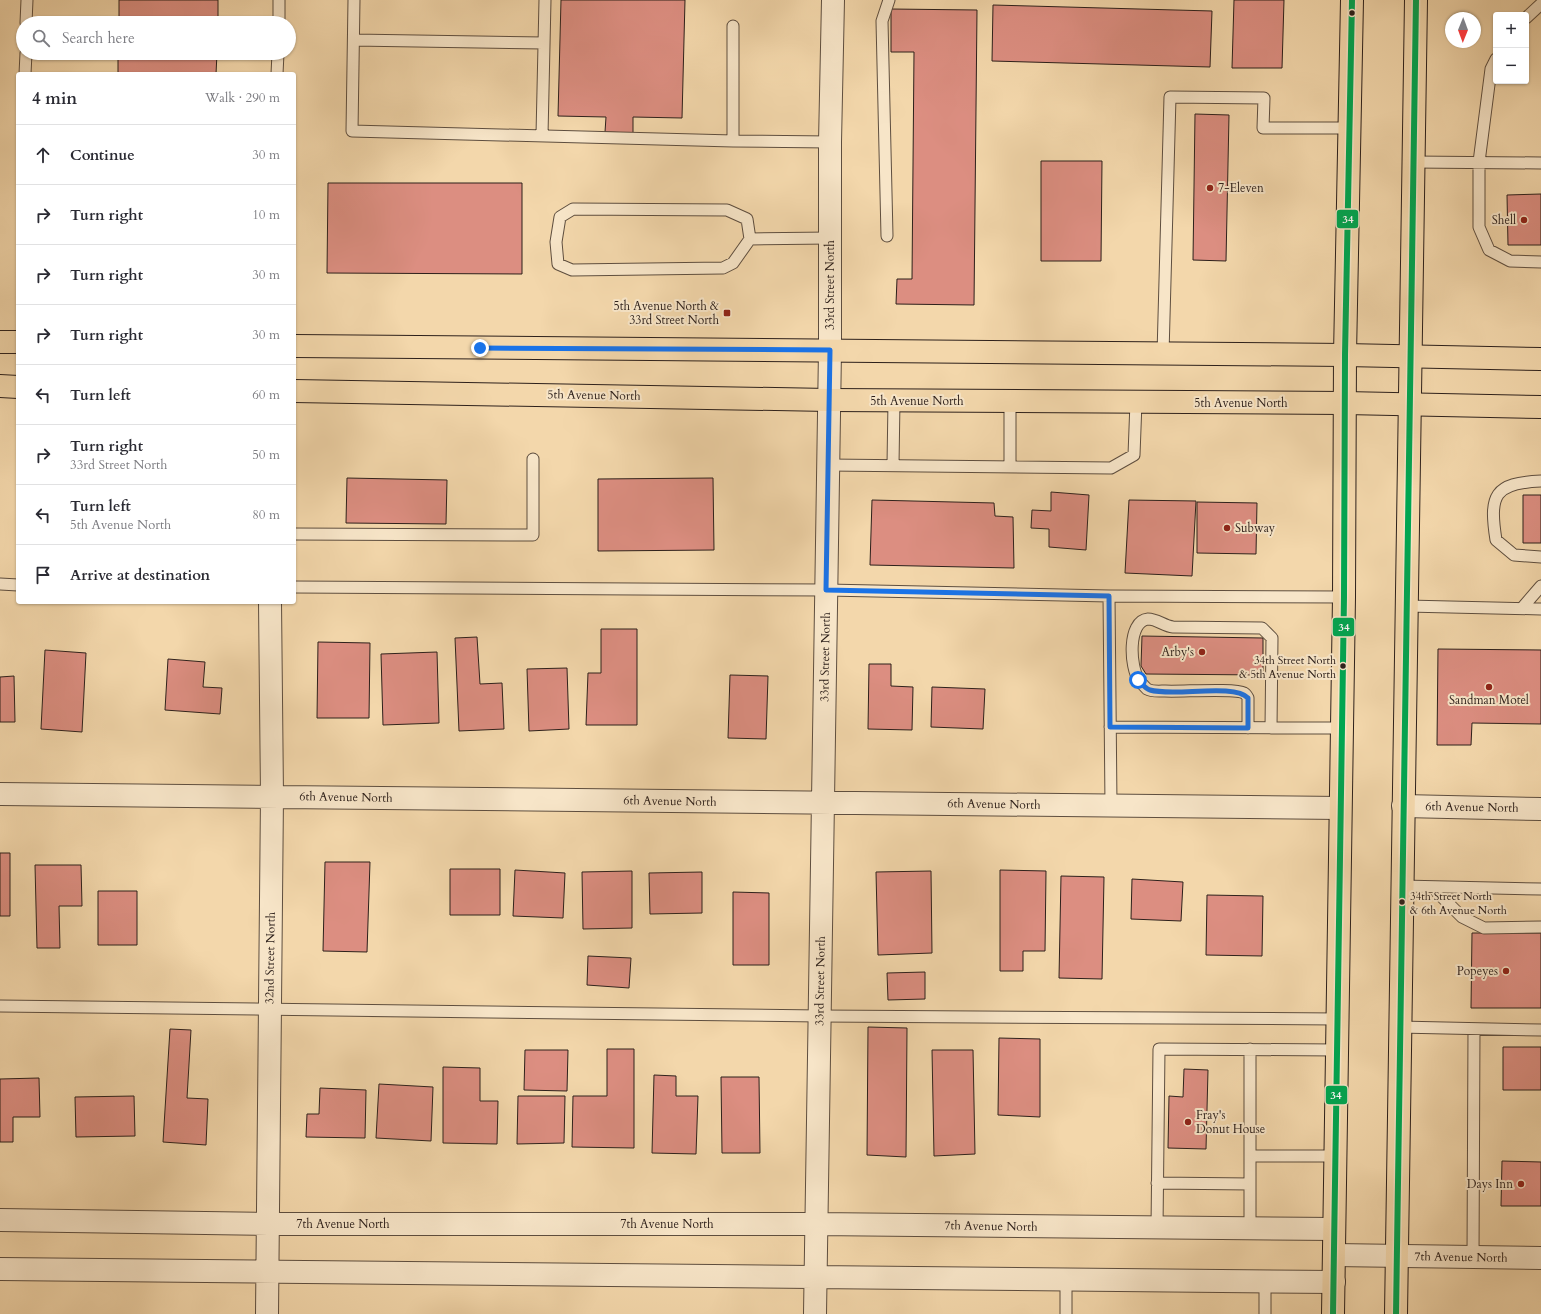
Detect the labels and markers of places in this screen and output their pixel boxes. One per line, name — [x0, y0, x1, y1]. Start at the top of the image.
unlabelled marker — [1347, 8, 1357, 18]
place label: 7-Eleven — [1218, 180, 1264, 196]
marker: 7-Eleven — [1205, 183, 1215, 193]
place label: Shell — [1492, 212, 1516, 228]
marker: Shell — [1519, 215, 1529, 225]
place label: 5th Avenue North & 33rd Street North — [614, 298, 719, 328]
marker: 5th Avenue North & 33rd Street North — [722, 308, 732, 318]
place label: Subway — [1235, 520, 1276, 536]
marker: Subway — [1222, 523, 1232, 533]
place label: Arby's — [1162, 644, 1194, 660]
marker: Arby's — [1197, 647, 1207, 657]
place label: 34th Street North & 5th Avenue North — [1239, 653, 1336, 682]
marker: 34th Street North & 5th Avenue North — [1338, 661, 1348, 671]
marker: Sandman Motel — [1484, 682, 1494, 692]
place label: Sandman Motel — [1449, 692, 1529, 708]
place label: 34th Street North & 6th Avenue North — [1410, 889, 1507, 918]
marker: 34th Street North & 6th Avenue North — [1397, 897, 1407, 907]
place label: Popeyes — [1457, 963, 1498, 979]
marker: Popeyes — [1501, 966, 1511, 976]
place label: Fray's Donut House — [1196, 1107, 1265, 1137]
marker: Fray's Donut House — [1183, 1117, 1193, 1127]
place label: Days Inn — [1467, 1176, 1513, 1192]
marker: Days Inn — [1516, 1179, 1526, 1189]

